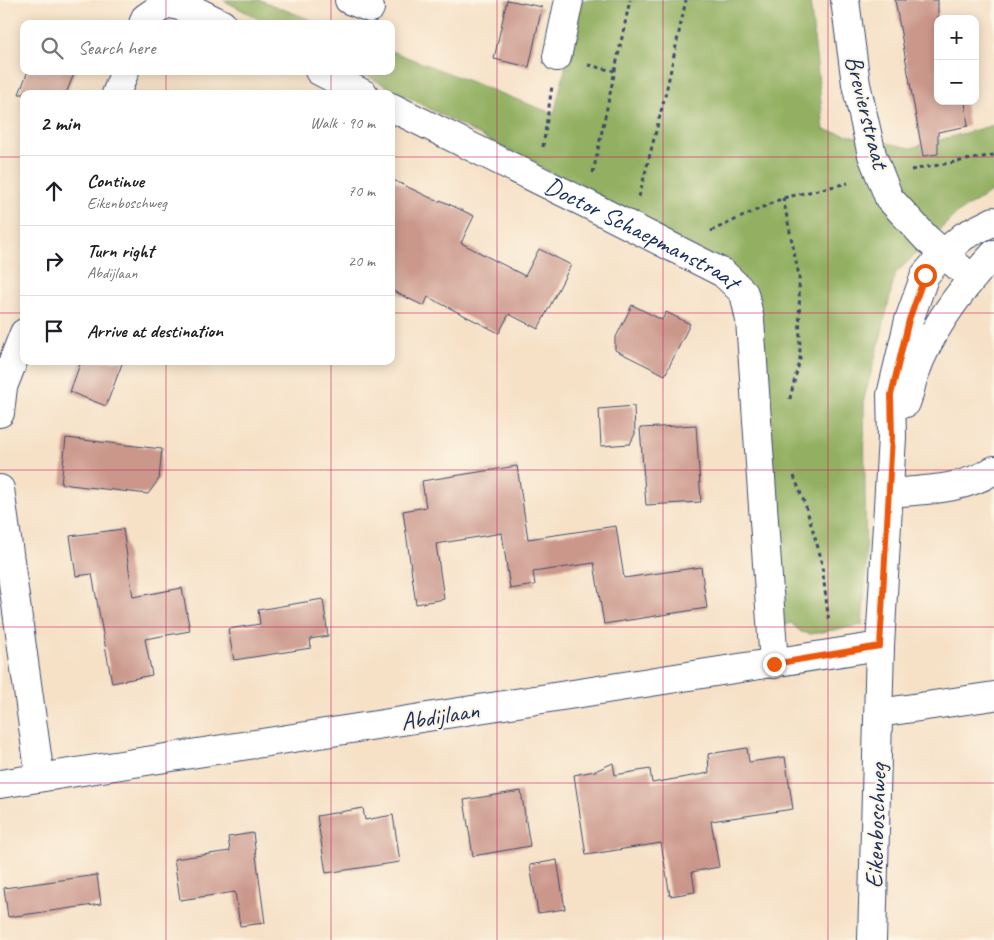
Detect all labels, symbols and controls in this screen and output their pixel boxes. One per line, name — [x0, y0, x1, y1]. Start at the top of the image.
map controls — [934, 15, 979, 105]
button: + — [934, 15, 979, 60]
search box — [20, 20, 395, 75]
icon: search — [38, 34, 66, 62]
text: Search here — [78, 36, 155, 60]
street label: Brevierstraat — [838, 52, 897, 174]
button: − — [934, 60, 979, 105]
text: 2 min — [40, 110, 80, 136]
text: Walk · 90 m — [310, 113, 375, 133]
text: Continue — [87, 169, 144, 193]
street label: Doctor Schaepmanstraat — [539, 170, 749, 299]
icon: ahead — [40, 177, 68, 205]
text: 70 m — [348, 181, 375, 201]
text: Eikenboschweg — [87, 193, 167, 213]
text: Turn right — [87, 239, 154, 263]
icon: right — [40, 247, 68, 275]
text: 20 m — [348, 251, 375, 271]
text: Abdijlaan — [87, 263, 137, 283]
route start — [914, 264, 937, 287]
icon: arrive — [40, 317, 68, 345]
text: Arrive at destination — [87, 319, 223, 343]
route end — [763, 653, 786, 676]
street label: Abdijlaan — [399, 694, 482, 738]
street label: Eikenboschweg — [858, 761, 894, 889]

